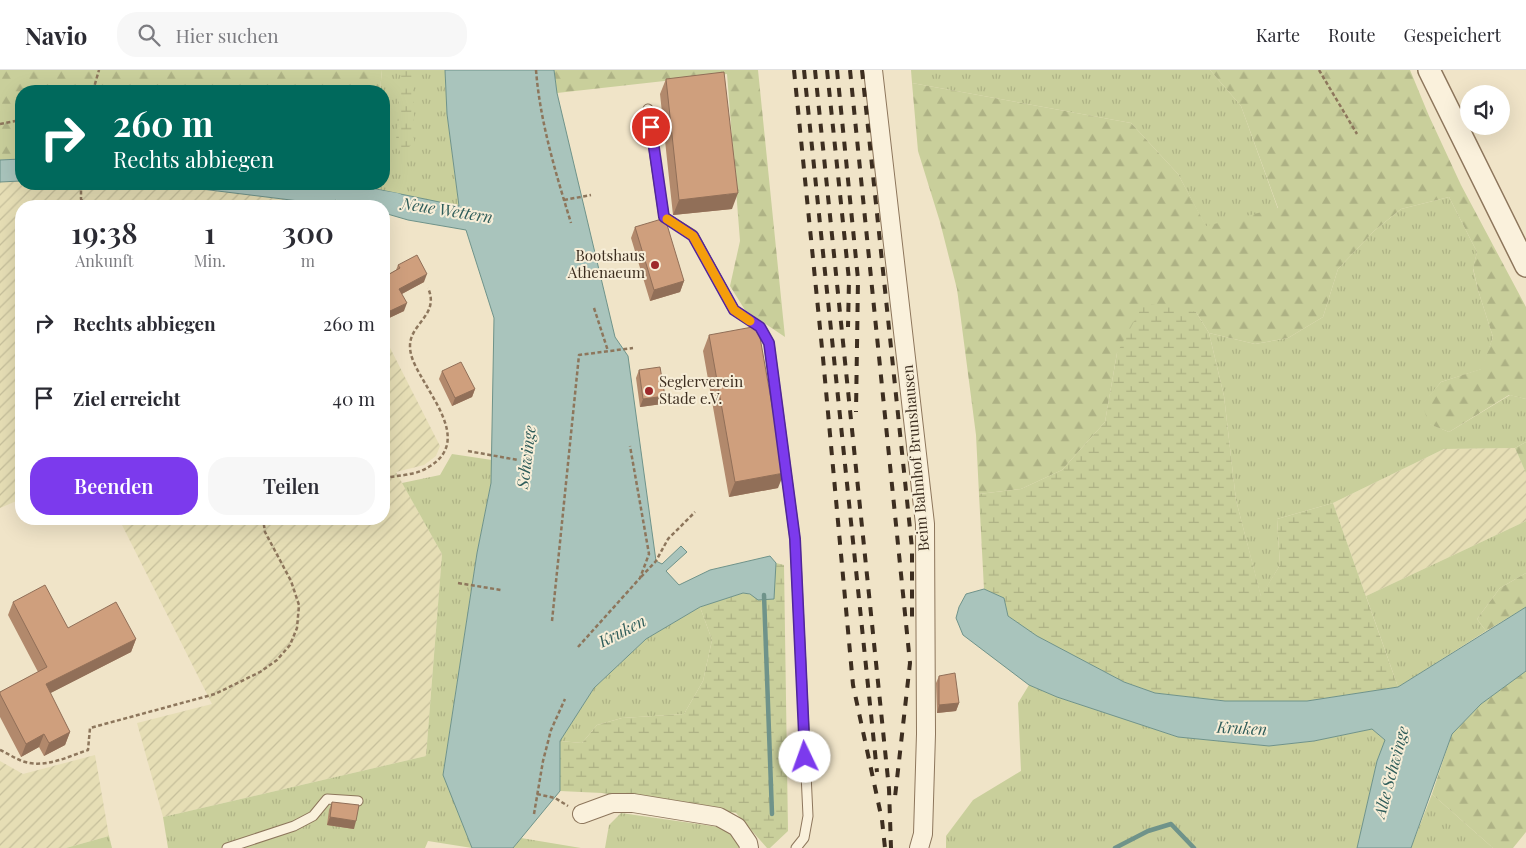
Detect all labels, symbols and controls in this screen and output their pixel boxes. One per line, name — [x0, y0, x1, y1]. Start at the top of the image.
search box — [117, 12, 467, 57]
text: Navio — [25, 19, 87, 51]
icon: search — [135, 21, 163, 49]
text: Hier suchen — [175, 22, 279, 48]
text: Karte — [1256, 23, 1300, 47]
text: Route — [1328, 23, 1376, 47]
text: Gespeichert — [1404, 23, 1501, 47]
map controls — [1460, 85, 1510, 135]
button: sound — [1460, 85, 1510, 135]
text: 260 m — [113, 99, 213, 146]
icon: right — [30, 105, 95, 170]
pin — [630, 106, 672, 148]
icon: arrive — [637, 113, 665, 141]
text: Rechts abbiegen — [113, 144, 274, 174]
water label: Neue Wettern — [398, 192, 494, 227]
text: 19:38 — [71, 212, 138, 252]
text: 1 — [204, 212, 215, 252]
text: 300 — [282, 212, 334, 252]
place label: Bootshaus Athenaeum — [567, 245, 646, 282]
text: Ankunft — [75, 250, 133, 271]
text: Min. — [194, 250, 226, 271]
text: m — [301, 250, 315, 271]
marker: Bootshaus Athenaeum — [649, 259, 661, 271]
icon: right — [30, 309, 58, 337]
text: Rechts abbiegen — [73, 310, 216, 336]
text: 260 m — [323, 310, 375, 336]
street label: Beim Bahnhof Brunshausen — [897, 364, 933, 552]
place label: Seglerverein Stade e.V. — [659, 371, 743, 408]
icon: arrive — [30, 384, 58, 412]
text: Ziel erreicht — [73, 385, 181, 411]
text: 40 m — [333, 385, 375, 411]
marker: Seglerverein Stade e.V. — [643, 385, 655, 397]
water label: Schwinge — [511, 424, 540, 491]
button: Beenden — [30, 457, 198, 515]
button: Teilen — [208, 457, 375, 515]
water label: Kruken — [594, 610, 649, 652]
water label: Kruken — [1215, 716, 1268, 739]
water label: Alte Schwinge — [1368, 724, 1413, 822]
position arrow — [778, 730, 830, 782]

